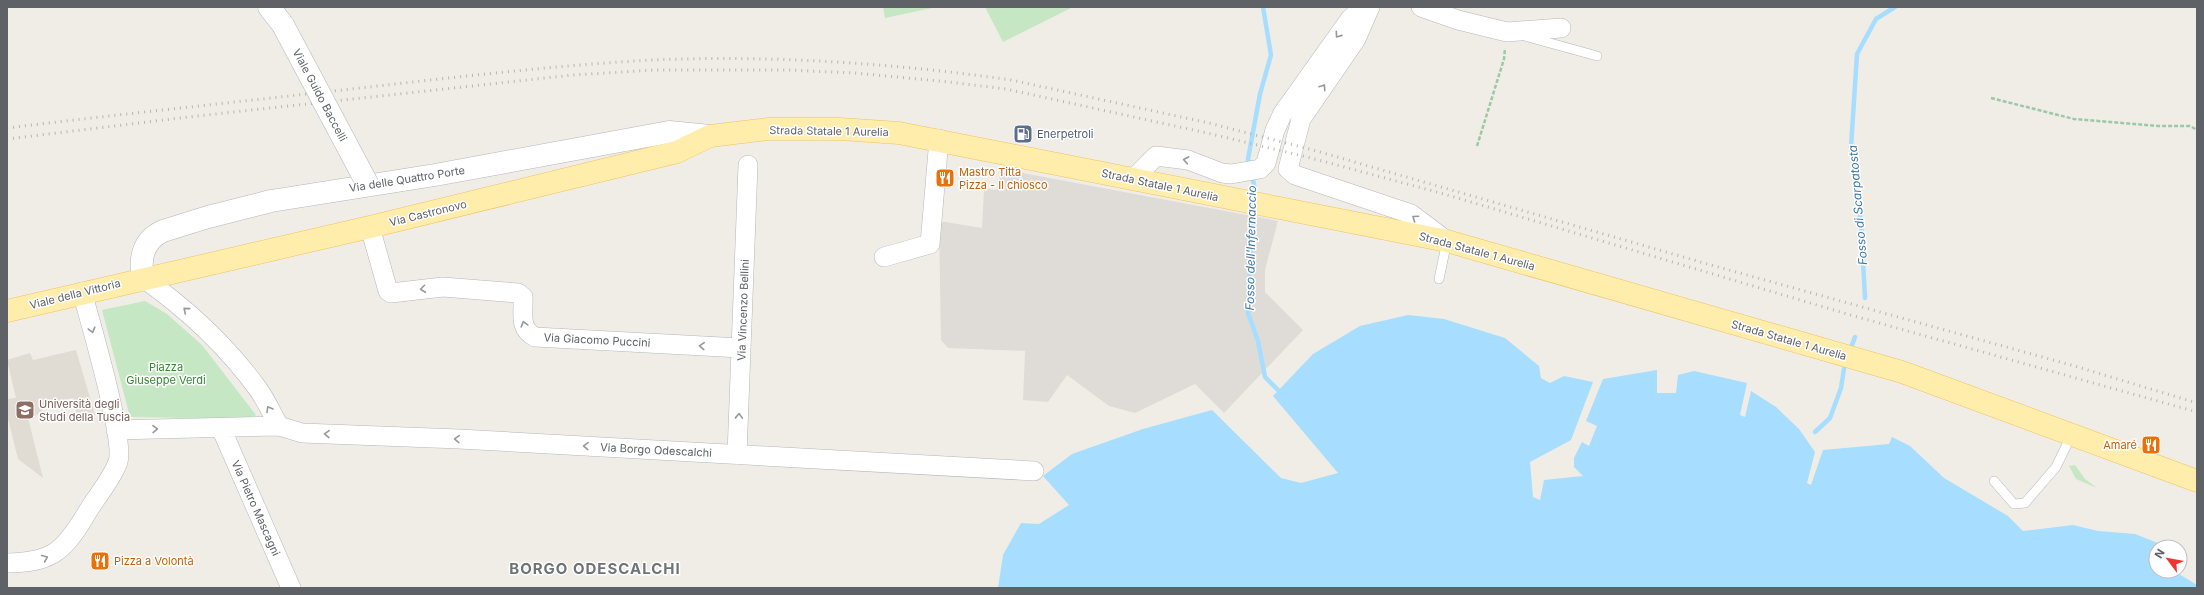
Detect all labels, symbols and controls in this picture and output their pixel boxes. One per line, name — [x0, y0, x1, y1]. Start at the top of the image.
one-way arrow — [1336, 31, 1343, 38]
street label: Viale Guido Baccelli — [290, 46, 350, 144]
one-way arrow — [1318, 84, 1325, 91]
street label: Strada Statale 1 Aurelia — [769, 123, 889, 139]
fuel station icon: Enerpetroli — [1012, 123, 1034, 145]
place label: Enerpetroli — [1037, 127, 1093, 141]
water label: Fosso di Scarpatosta — [1845, 144, 1870, 266]
one-way arrow — [1182, 156, 1189, 165]
street label: Via delle Quattro Porte — [348, 163, 466, 195]
place label: Mastro Titta Pizza - Il chiosco — [959, 165, 1048, 192]
street label: Strada Statale 1 Aurelia — [1100, 166, 1220, 204]
restaurant icon: Mastro Titta Pizza - Il chiosco — [934, 167, 956, 189]
water label: Fosso dell'Infernaccio — [1242, 185, 1259, 311]
street label: Via Castronovo — [388, 197, 468, 229]
one-way arrow — [1412, 215, 1419, 223]
street label: Strada Statale 1 Aurelia — [1418, 229, 1536, 273]
street label: Via Vincenzo Bellini — [734, 259, 752, 361]
street label: Viale della Vittoria — [28, 276, 122, 312]
one-way arrow — [420, 285, 426, 294]
one-way arrow — [184, 307, 191, 314]
street label: Strada Statale 1 Aurelia — [1730, 317, 1848, 363]
one-way arrow — [520, 320, 529, 327]
one-way arrow — [88, 327, 96, 333]
street label: Via Giacomo Puccini — [543, 330, 651, 350]
one-way arrow — [699, 342, 705, 350]
park label: Piazza Giuseppe Verdi — [126, 360, 206, 387]
place label: Università degli Studi della Tuscia — [39, 397, 130, 424]
school or university icon: Università degli Studi della Tuscia — [14, 399, 36, 421]
one-way arrow — [267, 406, 274, 413]
one-way arrow — [734, 413, 743, 419]
one-way arrow — [152, 425, 158, 433]
one-way arrow — [324, 430, 330, 439]
restaurant icon: Amaré — [2140, 434, 2162, 456]
one-way arrow — [454, 435, 460, 444]
place label: Amaré — [2103, 438, 2137, 452]
street label: Via Borgo Odescalchi — [600, 440, 712, 460]
one-way arrow — [583, 442, 589, 451]
street label: Via Pietro Mascagni — [229, 458, 283, 558]
north arrow — [2148, 539, 2188, 579]
text: N — [2151, 546, 2168, 561]
restaurant icon: Pizza a Volontà — [89, 550, 111, 572]
place label: Pizza a Volontà — [114, 554, 194, 568]
one-way arrow — [41, 555, 49, 563]
district label: BORGO ODESCALCHI — [509, 559, 681, 578]

